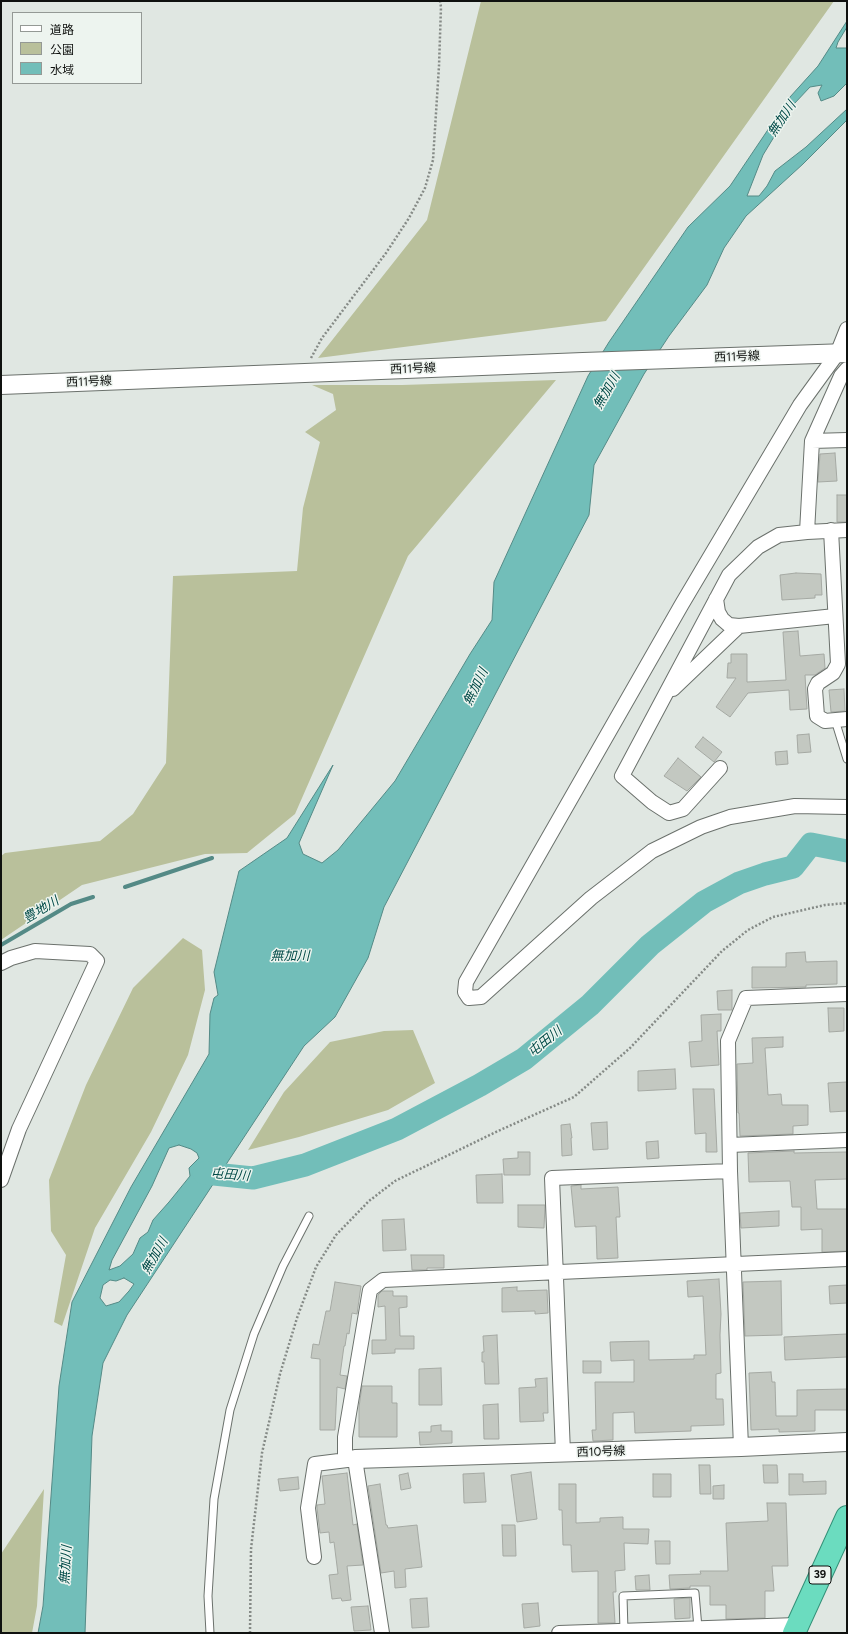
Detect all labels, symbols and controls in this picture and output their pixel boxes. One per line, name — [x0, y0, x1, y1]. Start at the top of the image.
legend — [12, 12, 142, 84]
text: 道路 — [50, 23, 74, 37]
text: 公園 — [50, 43, 74, 57]
text: 水域 — [50, 63, 74, 77]
water label: 無加川 — [765, 98, 799, 140]
street label: 西11号線 — [714, 349, 760, 365]
street label: 西11号線 — [390, 361, 436, 377]
water label: 無加川 — [590, 370, 624, 412]
street label: 西11号線 — [66, 374, 112, 390]
water label: 無加川 — [460, 666, 492, 708]
water label: 豊地川 — [20, 893, 62, 927]
water label: 無加川 — [271, 948, 309, 964]
water label: 屯田川 — [525, 1024, 565, 1060]
water label: 屯田川 — [210, 1166, 250, 1184]
water label: 無加川 — [138, 1235, 172, 1277]
street label: 西10号線 — [576, 1444, 626, 1460]
water label: 無加川 — [57, 1545, 75, 1585]
road number: 39 — [809, 1566, 831, 1584]

